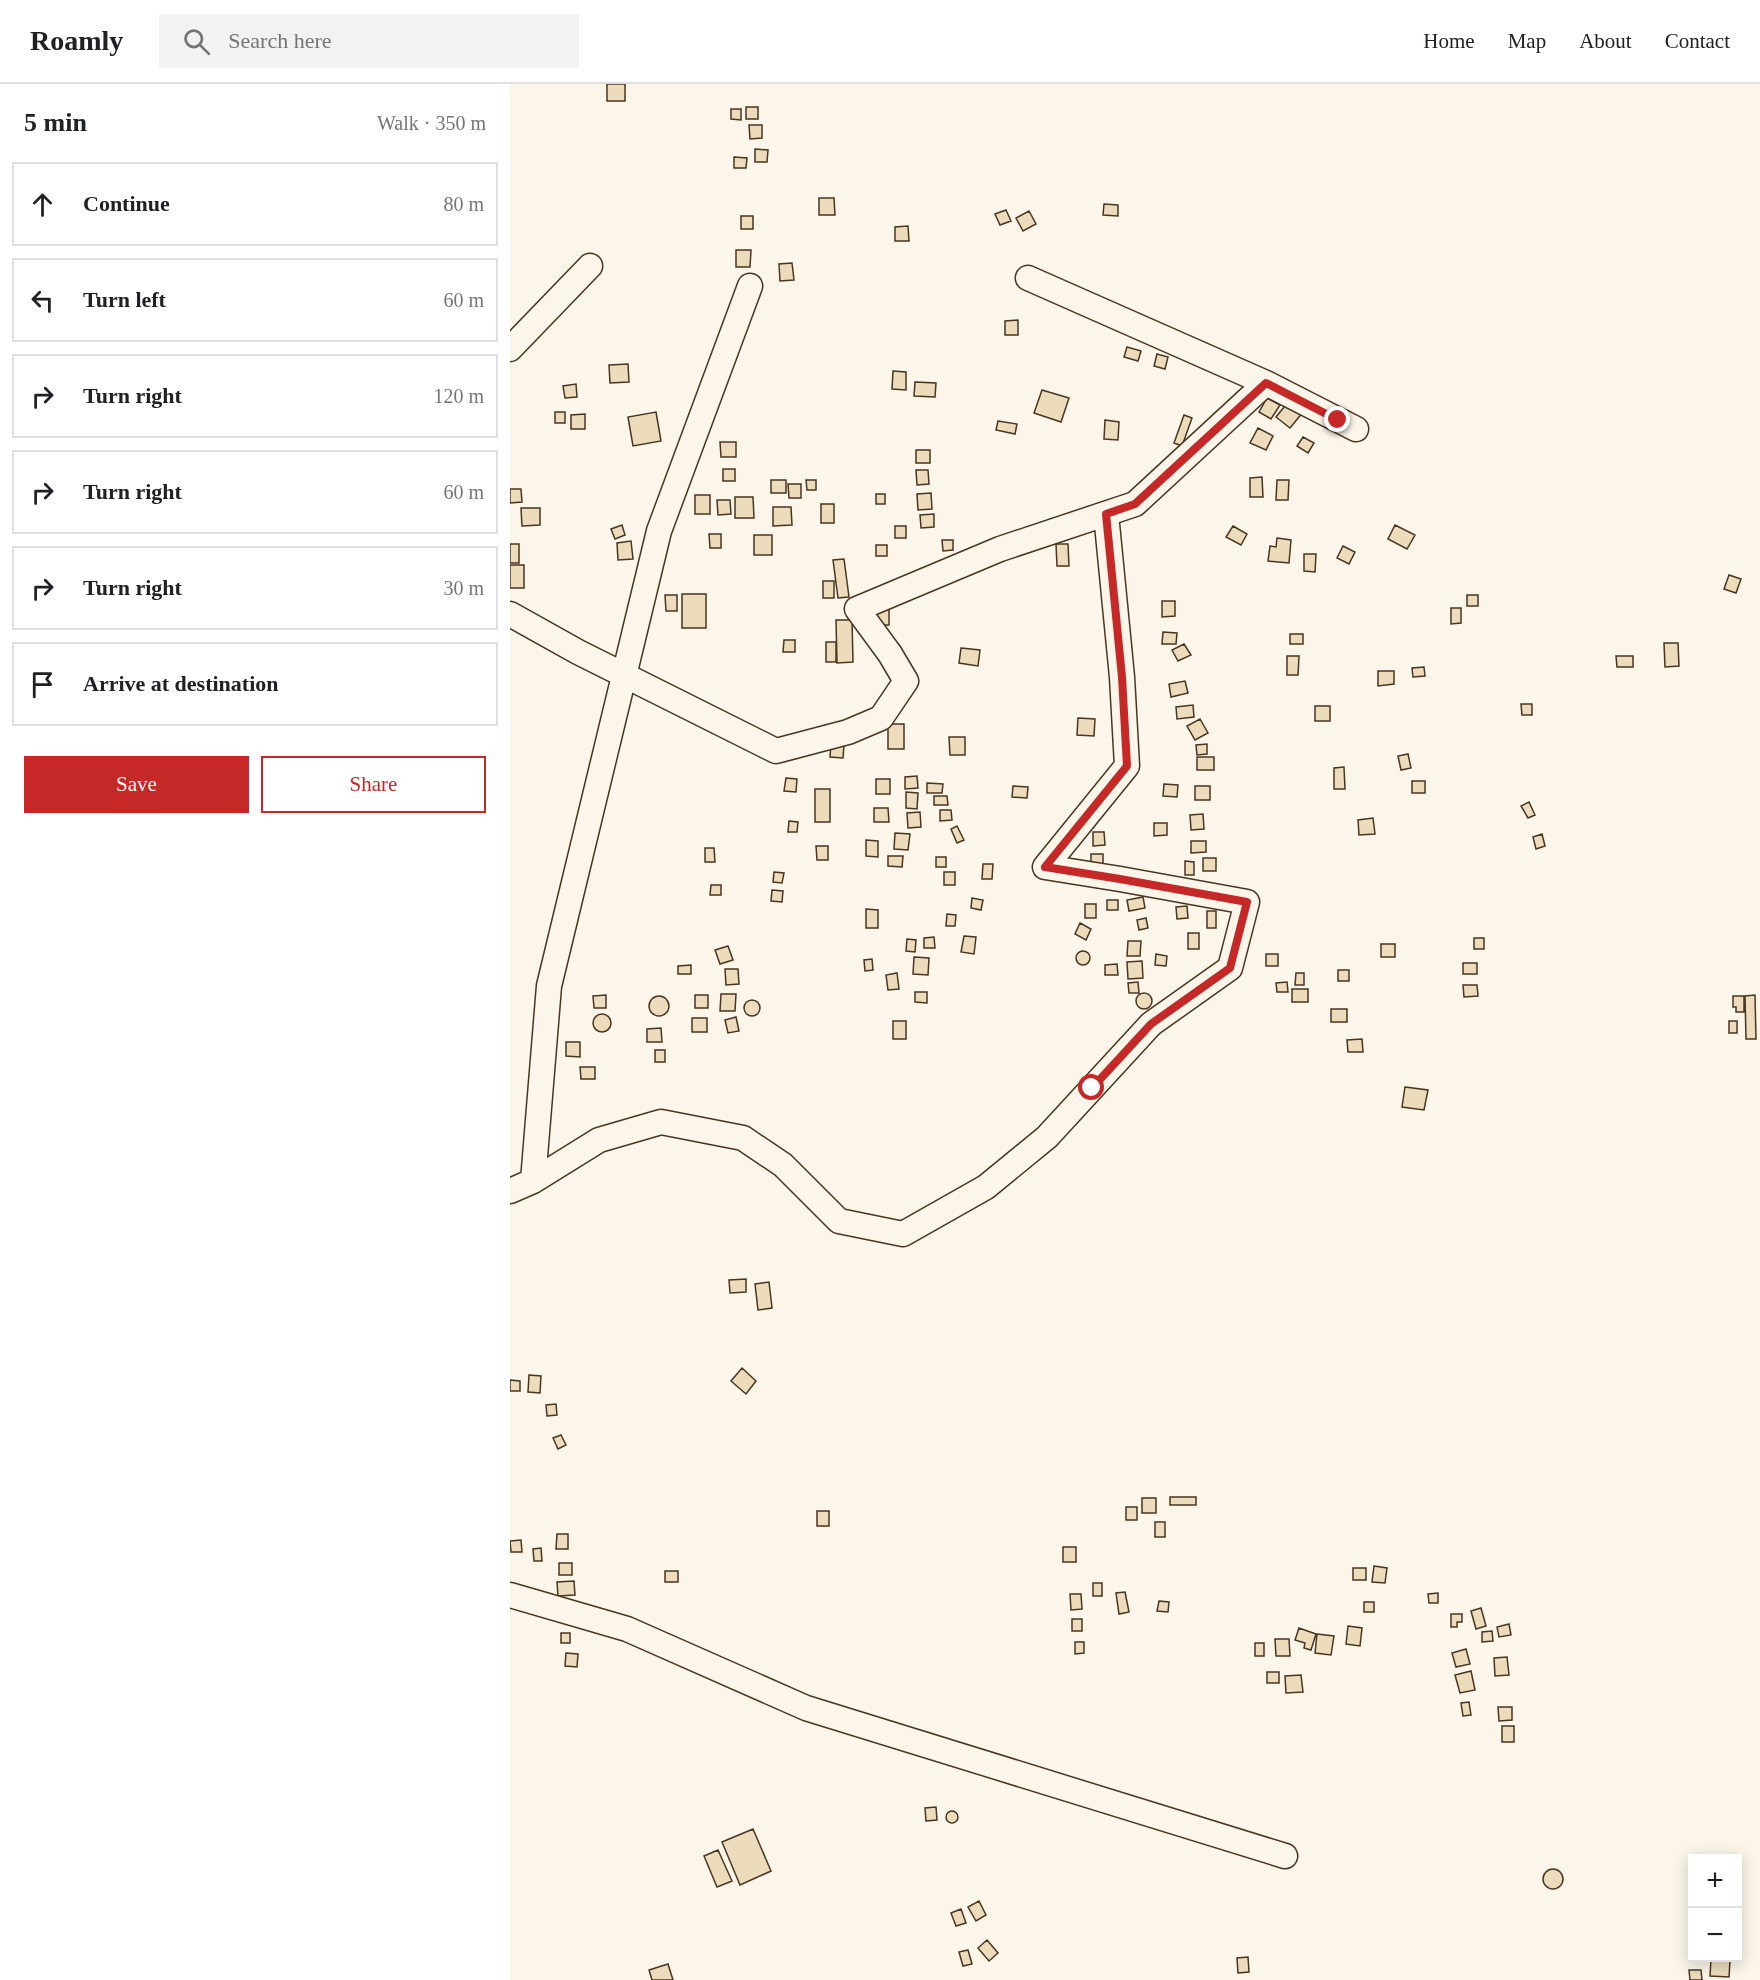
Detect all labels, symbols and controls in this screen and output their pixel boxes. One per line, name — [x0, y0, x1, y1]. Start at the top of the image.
search box — [159, 14, 579, 68]
text: Roamly — [30, 25, 123, 56]
icon: search — [180, 25, 213, 58]
text: Search here — [228, 28, 332, 53]
text: Home — [1423, 29, 1475, 53]
text: Map — [1508, 29, 1546, 53]
text: About — [1579, 29, 1632, 53]
text: Contact — [1665, 29, 1730, 53]
text: 5 min — [24, 108, 87, 137]
text: Walk · 350 m — [377, 112, 486, 134]
icon: ahead — [26, 188, 59, 221]
text: Continue — [83, 191, 170, 216]
text: 80 m — [443, 193, 484, 215]
icon: left — [26, 284, 59, 317]
text: Turn left — [83, 287, 166, 312]
text: 60 m — [443, 289, 484, 311]
icon: right — [26, 380, 59, 413]
text: Turn right — [83, 383, 182, 408]
text: 120 m — [433, 385, 484, 407]
route end — [1324, 406, 1350, 432]
icon: right — [26, 476, 59, 509]
text: Turn right — [83, 479, 182, 504]
text: 60 m — [443, 481, 484, 503]
icon: right — [26, 572, 59, 605]
text: Turn right — [83, 575, 182, 600]
text: 30 m — [443, 577, 484, 599]
icon: arrive — [26, 668, 59, 701]
text: Arrive at destination — [83, 671, 279, 696]
button: Save — [24, 756, 249, 813]
button: Share — [261, 756, 486, 813]
route start — [1078, 1074, 1104, 1100]
map controls — [1688, 1854, 1742, 1962]
button: + — [1688, 1854, 1742, 1908]
button: − — [1688, 1908, 1742, 1962]

